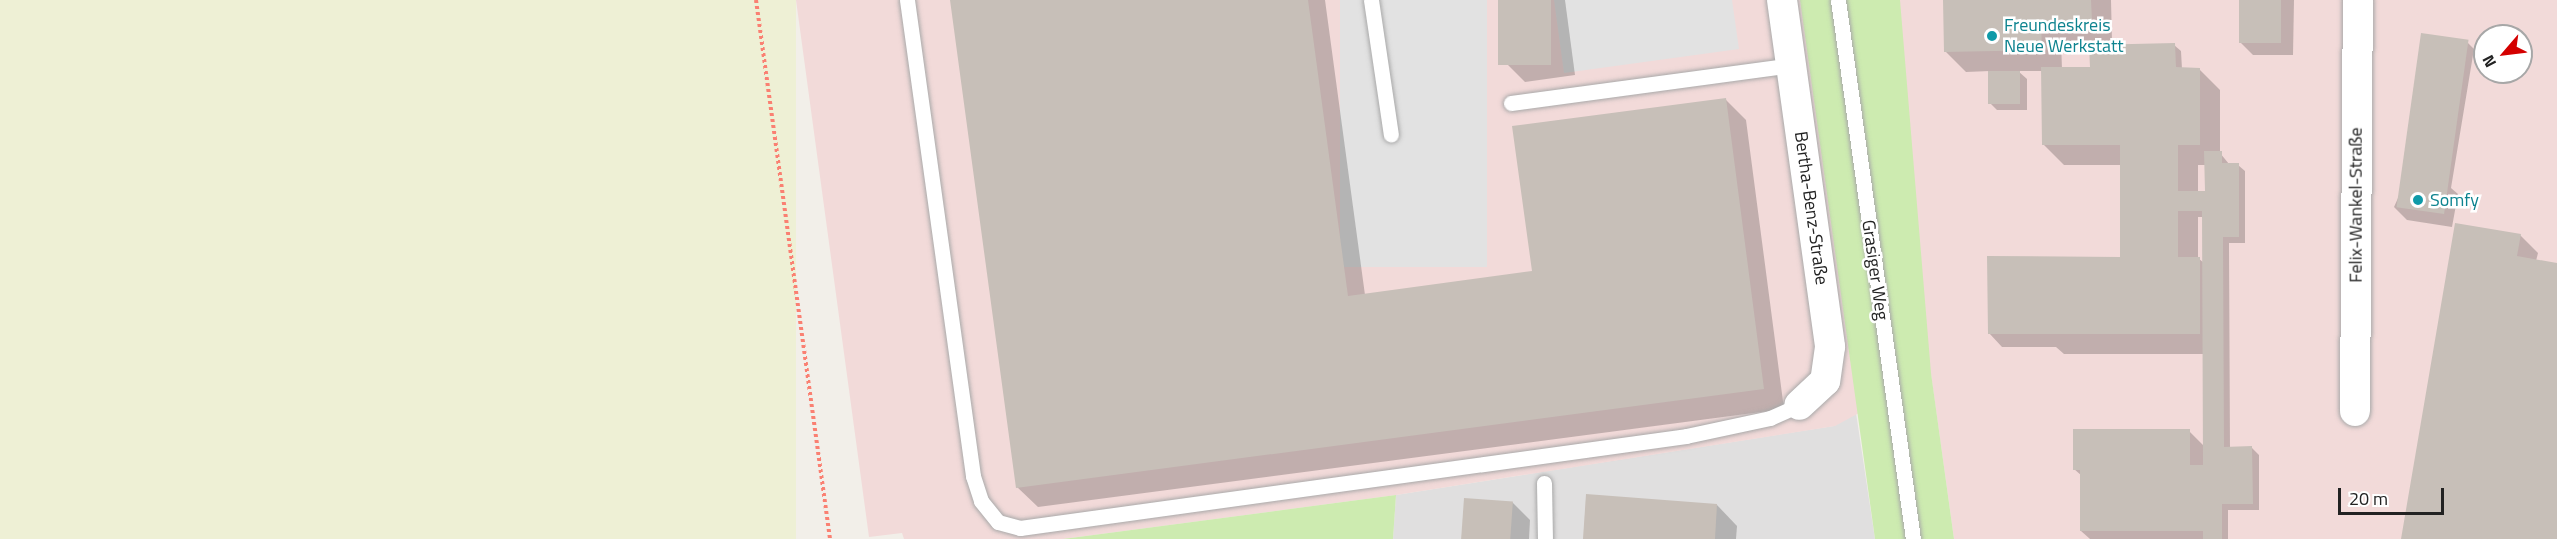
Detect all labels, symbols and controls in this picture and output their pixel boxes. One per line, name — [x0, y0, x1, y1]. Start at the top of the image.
place label: Freundeskreis Neue Werkstatt — [2004, 15, 2124, 57]
north arrow — [2473, 24, 2533, 84]
marker: Freundeskreis Neue Werkstatt — [1985, 29, 1999, 43]
text: N — [2476, 51, 2502, 72]
street label: Felix-Wankel-Straße — [2345, 127, 2367, 283]
street label: Bertha-Benz-Straße — [1790, 130, 1832, 286]
place label: Somfy — [2430, 189, 2479, 211]
marker: Somfy — [2411, 193, 2425, 207]
street label: Grasiger Weg — [1857, 218, 1893, 322]
scale bar — [2341, 476, 2448, 514]
text: 20 m — [2349, 485, 2388, 512]

